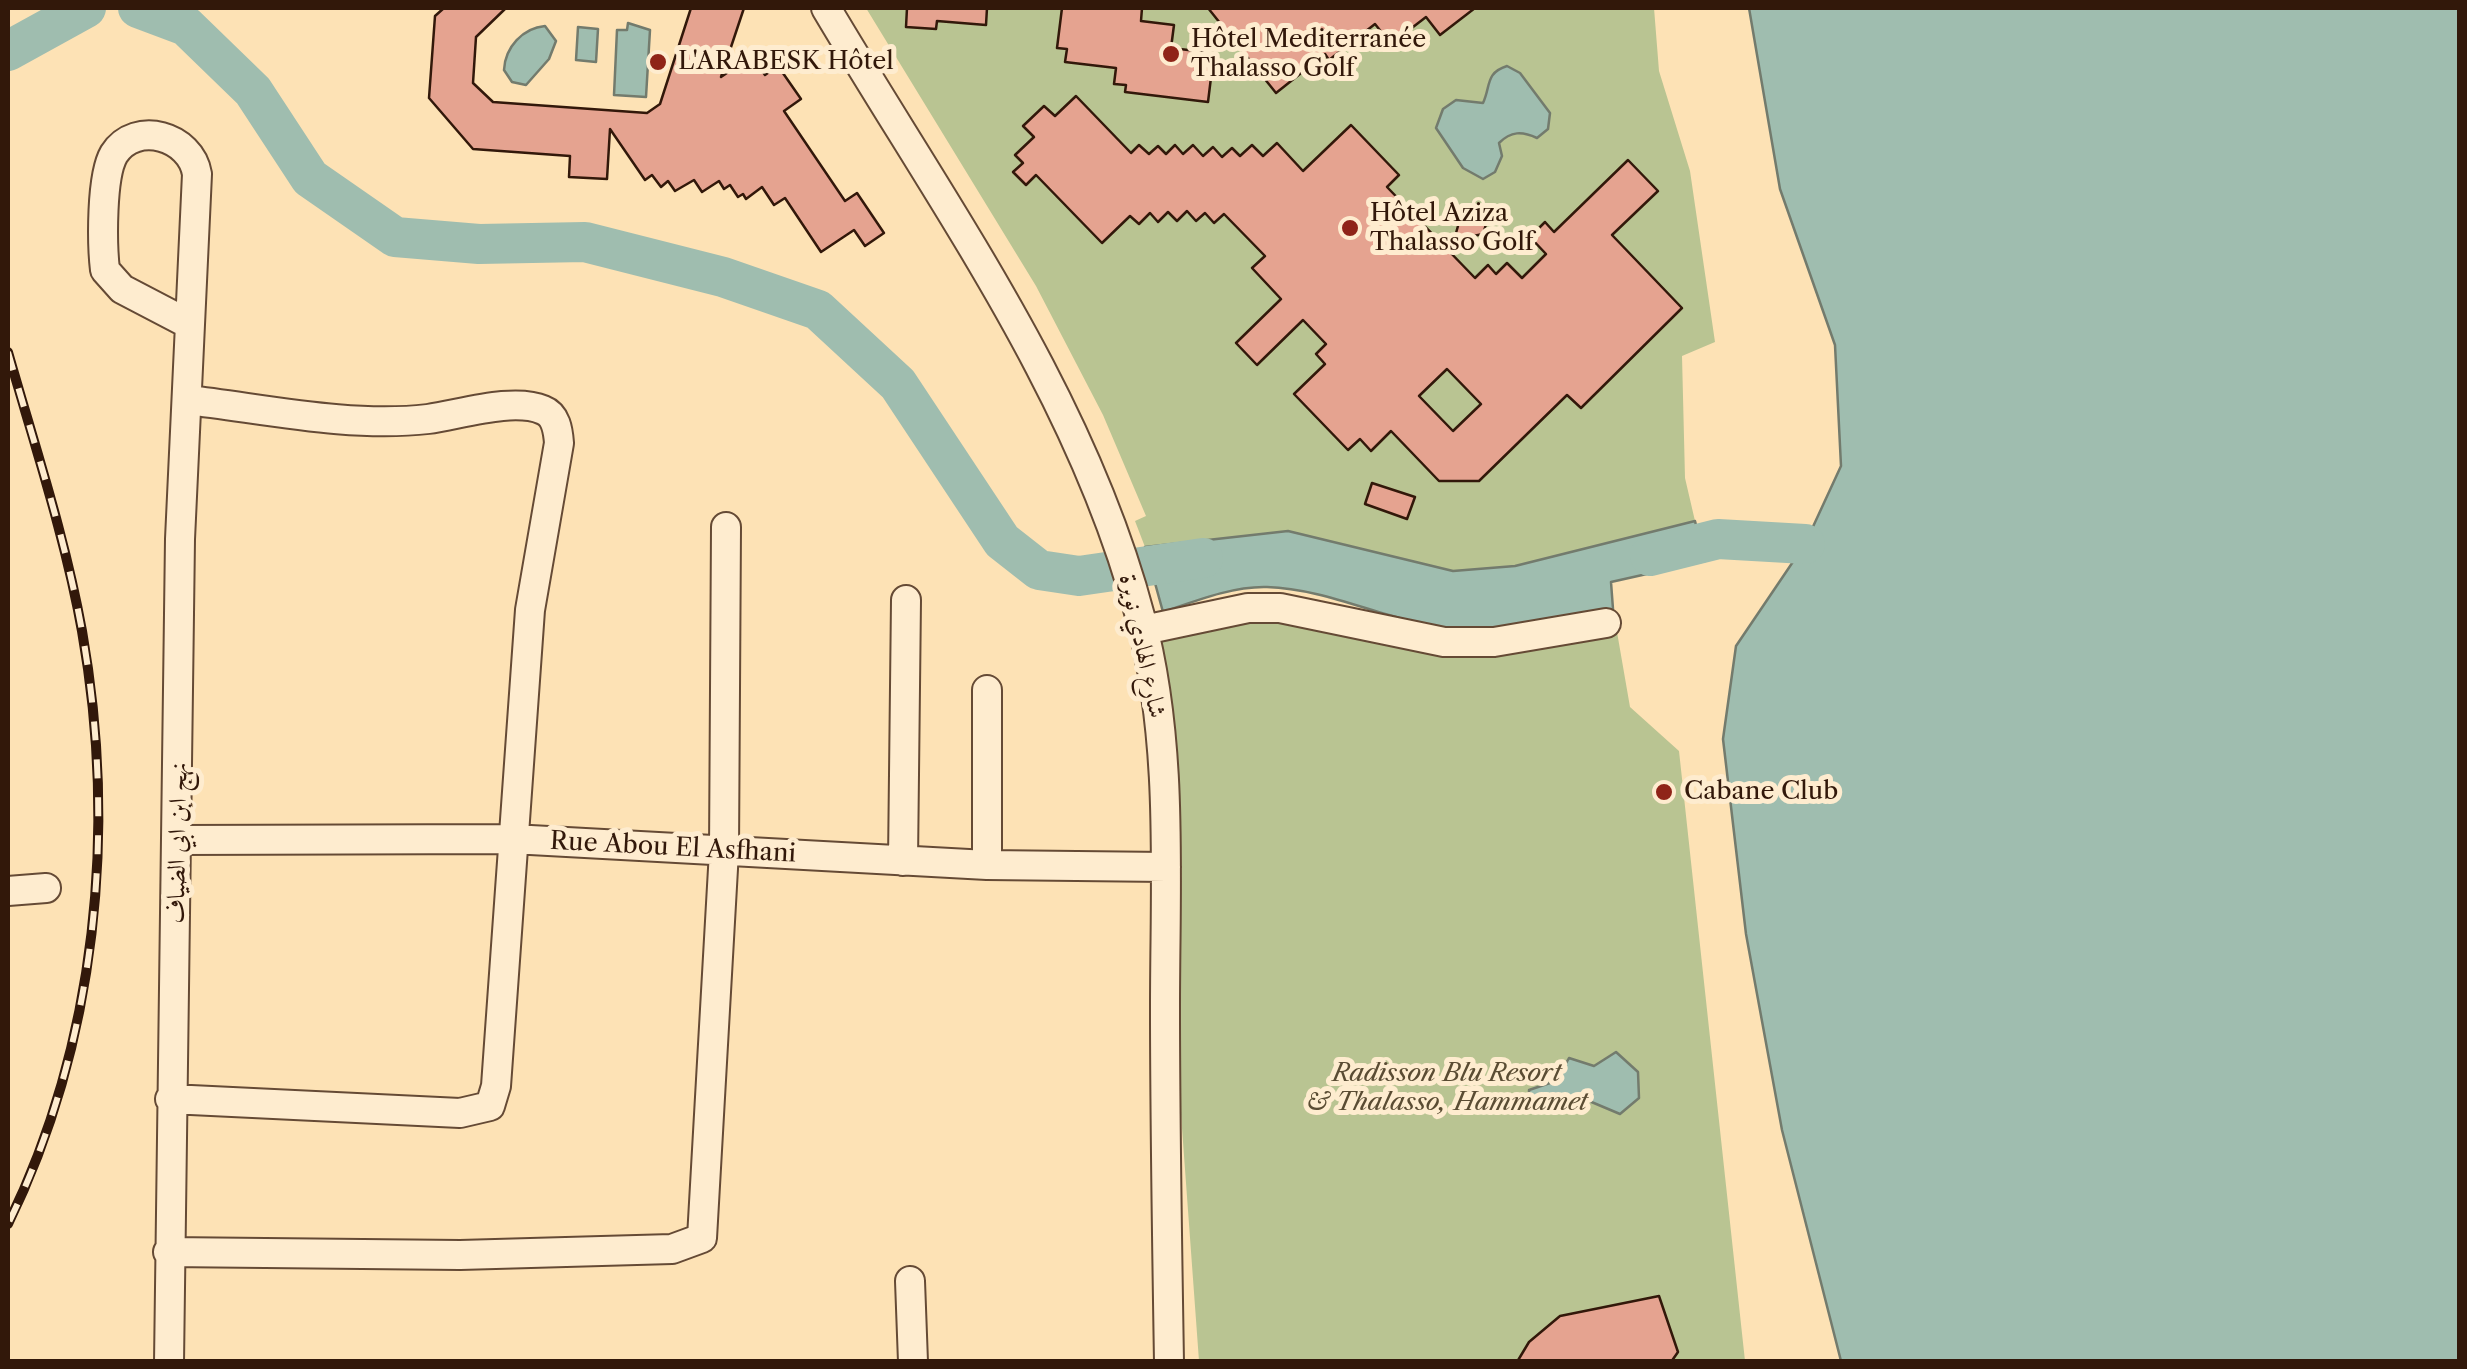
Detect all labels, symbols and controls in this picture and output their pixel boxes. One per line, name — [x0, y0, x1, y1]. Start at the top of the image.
place label: Hôtel Mediterranée Thalasso Golf — [1191, 25, 1426, 84]
marker: Hôtel Mediterranée Thalasso Golf — [1160, 43, 1182, 65]
place label: L'ARABESK Hôtel — [678, 47, 894, 77]
marker: L'ARABESK Hôtel — [647, 51, 669, 73]
place label: Hôtel Aziza Thalasso Golf — [1370, 199, 1534, 258]
marker: Hôtel Aziza Thalasso Golf — [1339, 217, 1361, 239]
street label: شارع الهادي نويرة — [1112, 571, 1172, 721]
street label: نهج ابن ابي الضياف — [162, 762, 194, 924]
place label: Cabane Club — [1684, 777, 1838, 807]
marker: Cabane Club — [1653, 781, 1675, 803]
street label: Rue Abou El Asfhani — [549, 827, 797, 869]
park label: Radisson Blu Resort & Thalasso, Hammamet — [1306, 1059, 1588, 1118]

